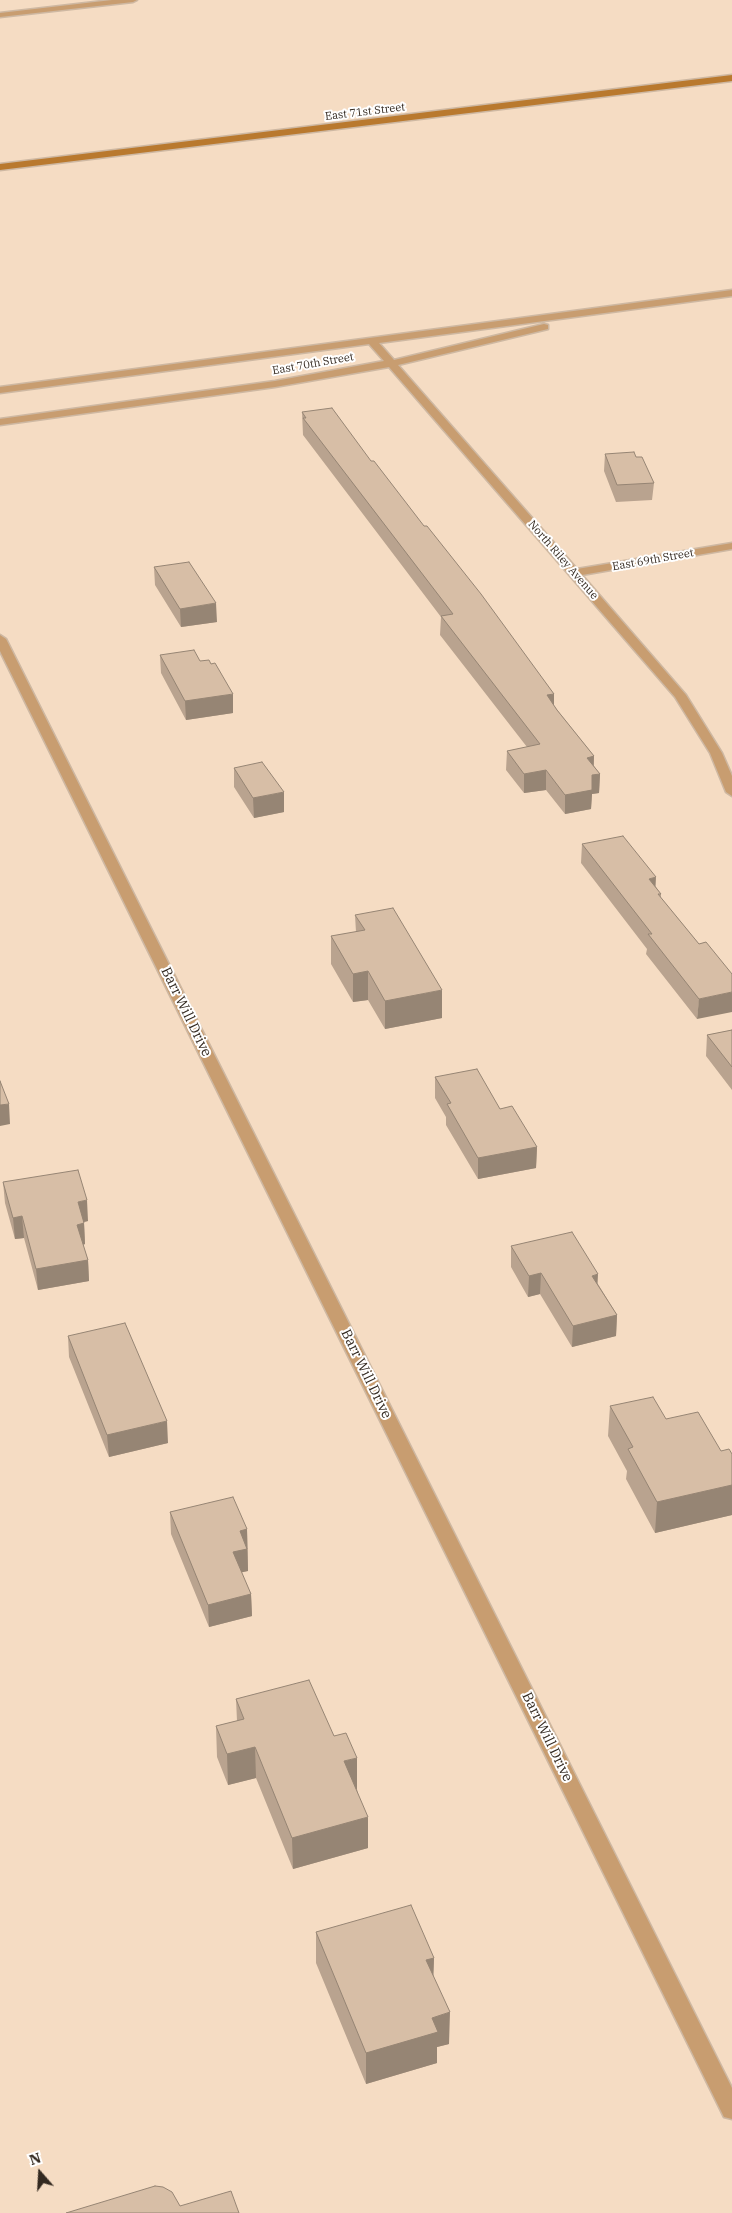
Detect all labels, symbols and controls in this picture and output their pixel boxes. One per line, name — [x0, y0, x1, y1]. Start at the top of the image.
street label: East 71st Street — [324, 101, 406, 123]
street label: East 70th Street — [271, 350, 355, 378]
street label: North Riley Avenue — [525, 518, 601, 602]
street label: East 69th Street — [611, 546, 695, 574]
street label: Barr Will Drive — [157, 965, 215, 1059]
street label: Barr Will Drive — [337, 1327, 395, 1421]
street label: Barr Will Drive — [518, 1690, 576, 1784]
north arrow — [15, 2148, 65, 2198]
text: N — [27, 2149, 43, 2169]

